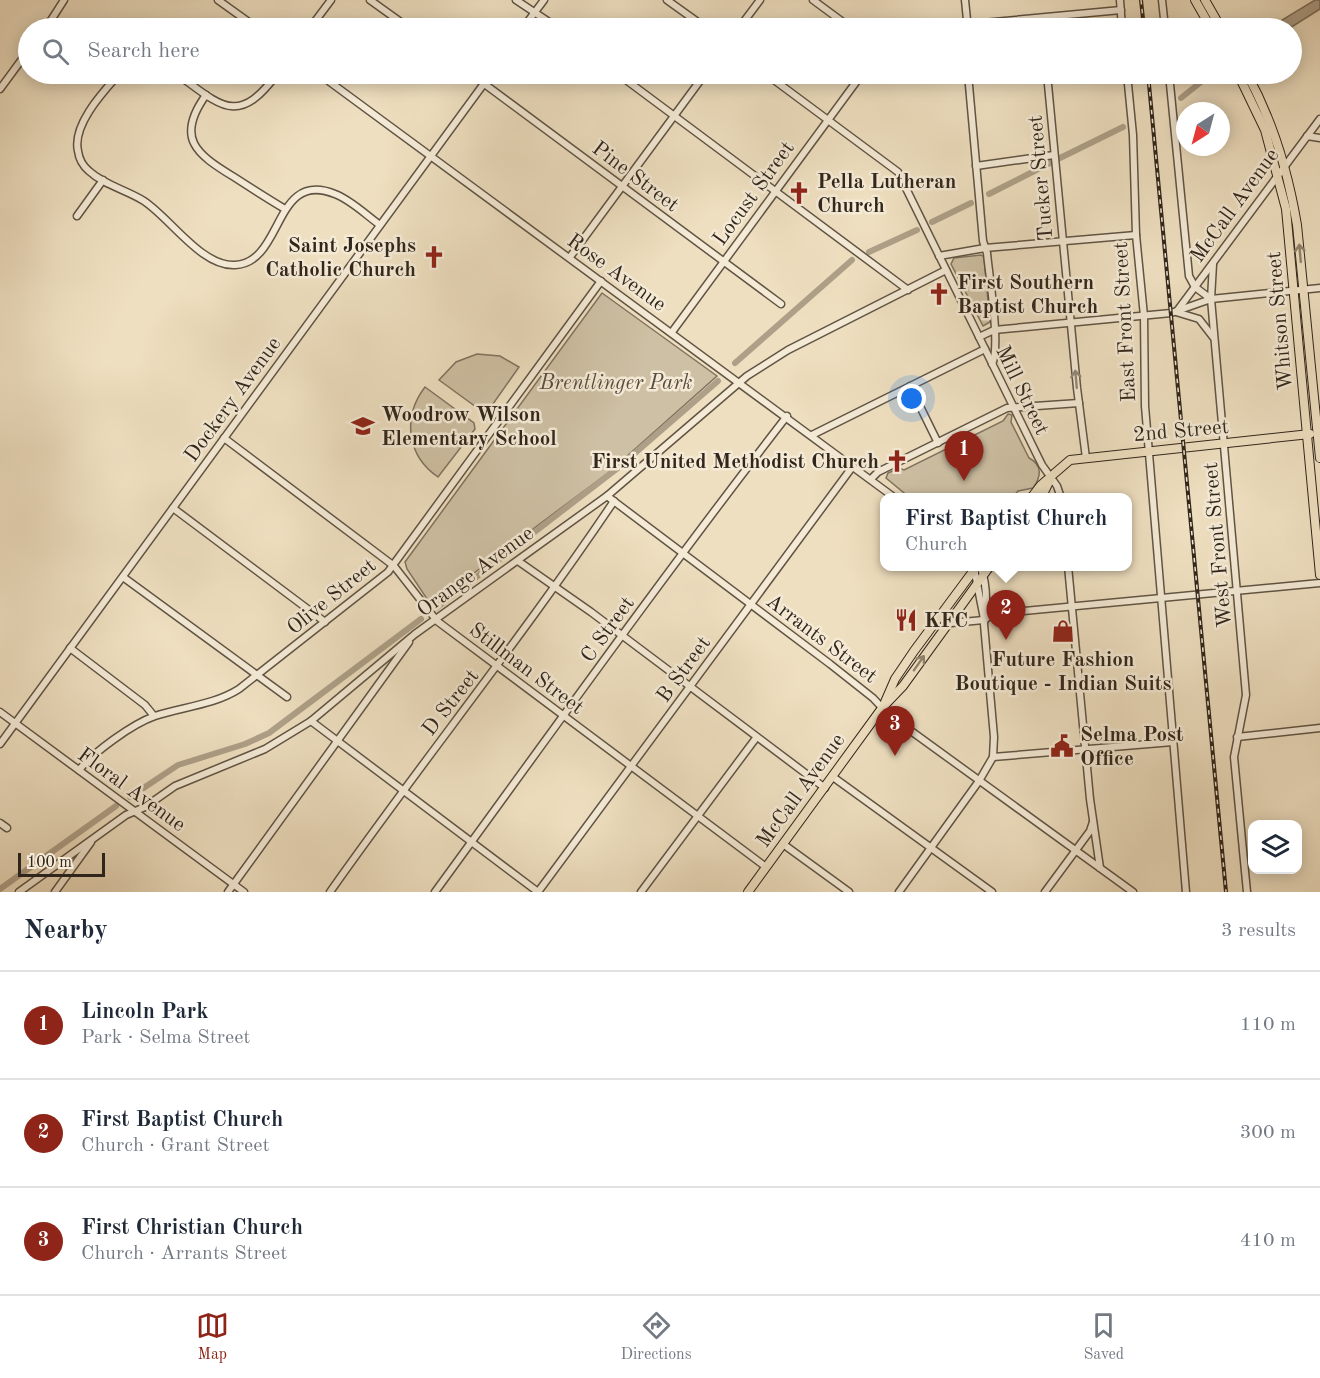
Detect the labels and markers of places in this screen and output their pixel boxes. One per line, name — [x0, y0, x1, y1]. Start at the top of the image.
place label: Pella Lutheran Church — [817, 172, 956, 217]
church icon: Pella Lutheran Church — [786, 180, 812, 206]
place label: Saint Josephs Catholic Church — [265, 236, 416, 281]
church icon: Saint Josephs Catholic Church — [421, 244, 447, 270]
place label: First Southern Baptist Church — [957, 273, 1099, 318]
church icon: First Southern Baptist Church — [926, 281, 952, 307]
place label: Woodrow Wilson Elementary School — [381, 405, 557, 450]
school or university icon: Woodrow Wilson Elementary School — [350, 413, 376, 439]
pin: 1 — [944, 432, 984, 481]
church icon: First United Methodist Church — [884, 448, 910, 474]
place label: First United Methodist Church — [591, 452, 879, 473]
pin: 2 — [986, 590, 1026, 640]
restaurant icon: KFC — [893, 607, 919, 633]
place label: KFC — [924, 611, 968, 632]
shop icon: Future Fashion Boutique - Indian Suits — [1050, 618, 1076, 644]
place label: Future Fashion Boutique - Indian Suits — [954, 650, 1172, 695]
pin: 3 — [876, 706, 914, 756]
place label: Selma Post Office — [1080, 725, 1184, 770]
public building icon: Selma Post Office — [1049, 733, 1075, 759]

